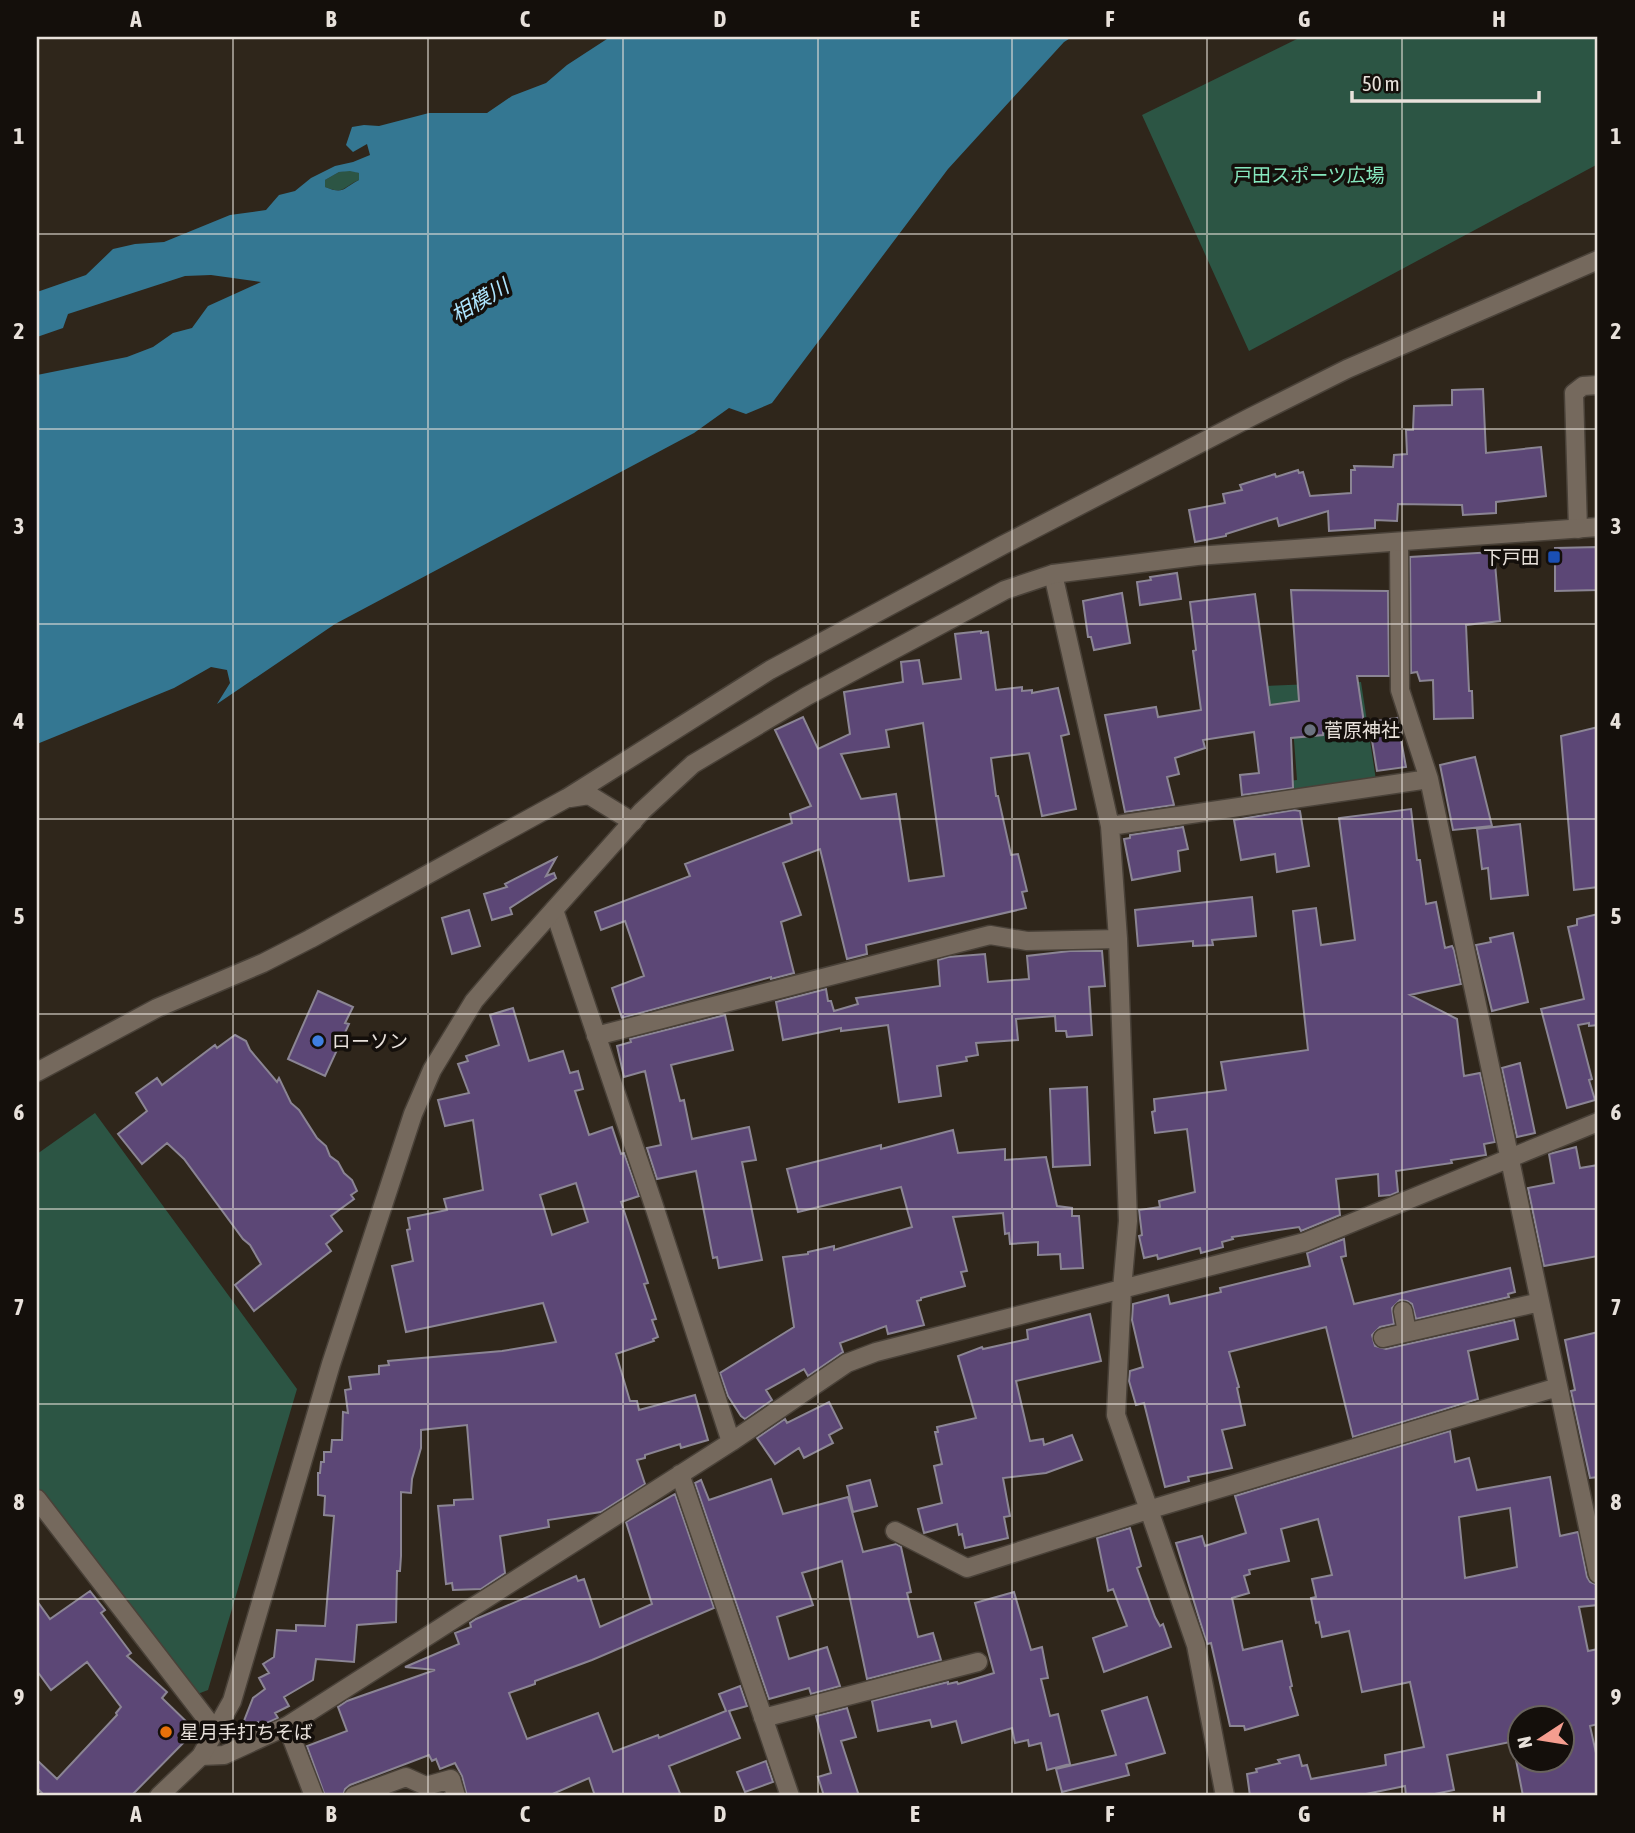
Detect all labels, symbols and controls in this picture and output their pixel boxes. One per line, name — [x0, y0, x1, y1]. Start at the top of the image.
text: A — [129, 6, 142, 32]
text: B — [326, 6, 337, 32]
text: C — [520, 6, 531, 32]
text: D — [714, 6, 727, 32]
text: E — [910, 6, 920, 32]
text: F — [1105, 6, 1115, 32]
text: G — [1298, 6, 1310, 32]
text: H — [1492, 6, 1506, 32]
scale bar — [1352, 60, 1539, 104]
text: 50 m — [1362, 71, 1400, 95]
text: 1 — [14, 123, 25, 149]
text: 1 — [1611, 123, 1622, 149]
park label: 戸田スポーツ広場 — [1233, 164, 1385, 186]
water label: 相模川 — [446, 273, 514, 327]
text: 2 — [14, 318, 24, 344]
text: 2 — [1611, 318, 1621, 344]
text: 3 — [14, 513, 24, 539]
text: 3 — [1611, 513, 1621, 539]
place label: 下戸田 — [1483, 546, 1540, 568]
marker: 下戸田 — [1546, 549, 1562, 565]
text: 4 — [13, 708, 25, 734]
text: 4 — [1610, 708, 1622, 734]
place label: 菅原神社 — [1324, 719, 1400, 741]
marker: 菅原神社 — [1302, 722, 1318, 738]
text: 5 — [14, 903, 25, 929]
text: 5 — [1611, 903, 1622, 929]
place label: ローソン — [332, 1030, 408, 1052]
marker: ローソン — [310, 1033, 326, 1049]
text: 6 — [14, 1099, 25, 1125]
text: 6 — [1611, 1099, 1622, 1125]
text: 7 — [14, 1294, 24, 1320]
text: 7 — [1611, 1294, 1621, 1320]
text: 8 — [14, 1489, 25, 1515]
text: 8 — [1611, 1489, 1622, 1515]
text: 9 — [14, 1684, 25, 1710]
text: 9 — [1611, 1684, 1622, 1710]
north arrow — [1506, 1703, 1576, 1773]
place label: 星月手打ちそば — [180, 1721, 313, 1743]
marker: 星月手打ちそば — [158, 1724, 174, 1740]
text: N — [1512, 1735, 1536, 1750]
text: A — [129, 1801, 142, 1827]
text: B — [326, 1801, 337, 1827]
text: C — [520, 1801, 531, 1827]
text: D — [714, 1801, 727, 1827]
text: E — [910, 1801, 920, 1827]
text: F — [1105, 1801, 1115, 1827]
text: G — [1298, 1801, 1310, 1827]
text: H — [1492, 1801, 1506, 1827]

